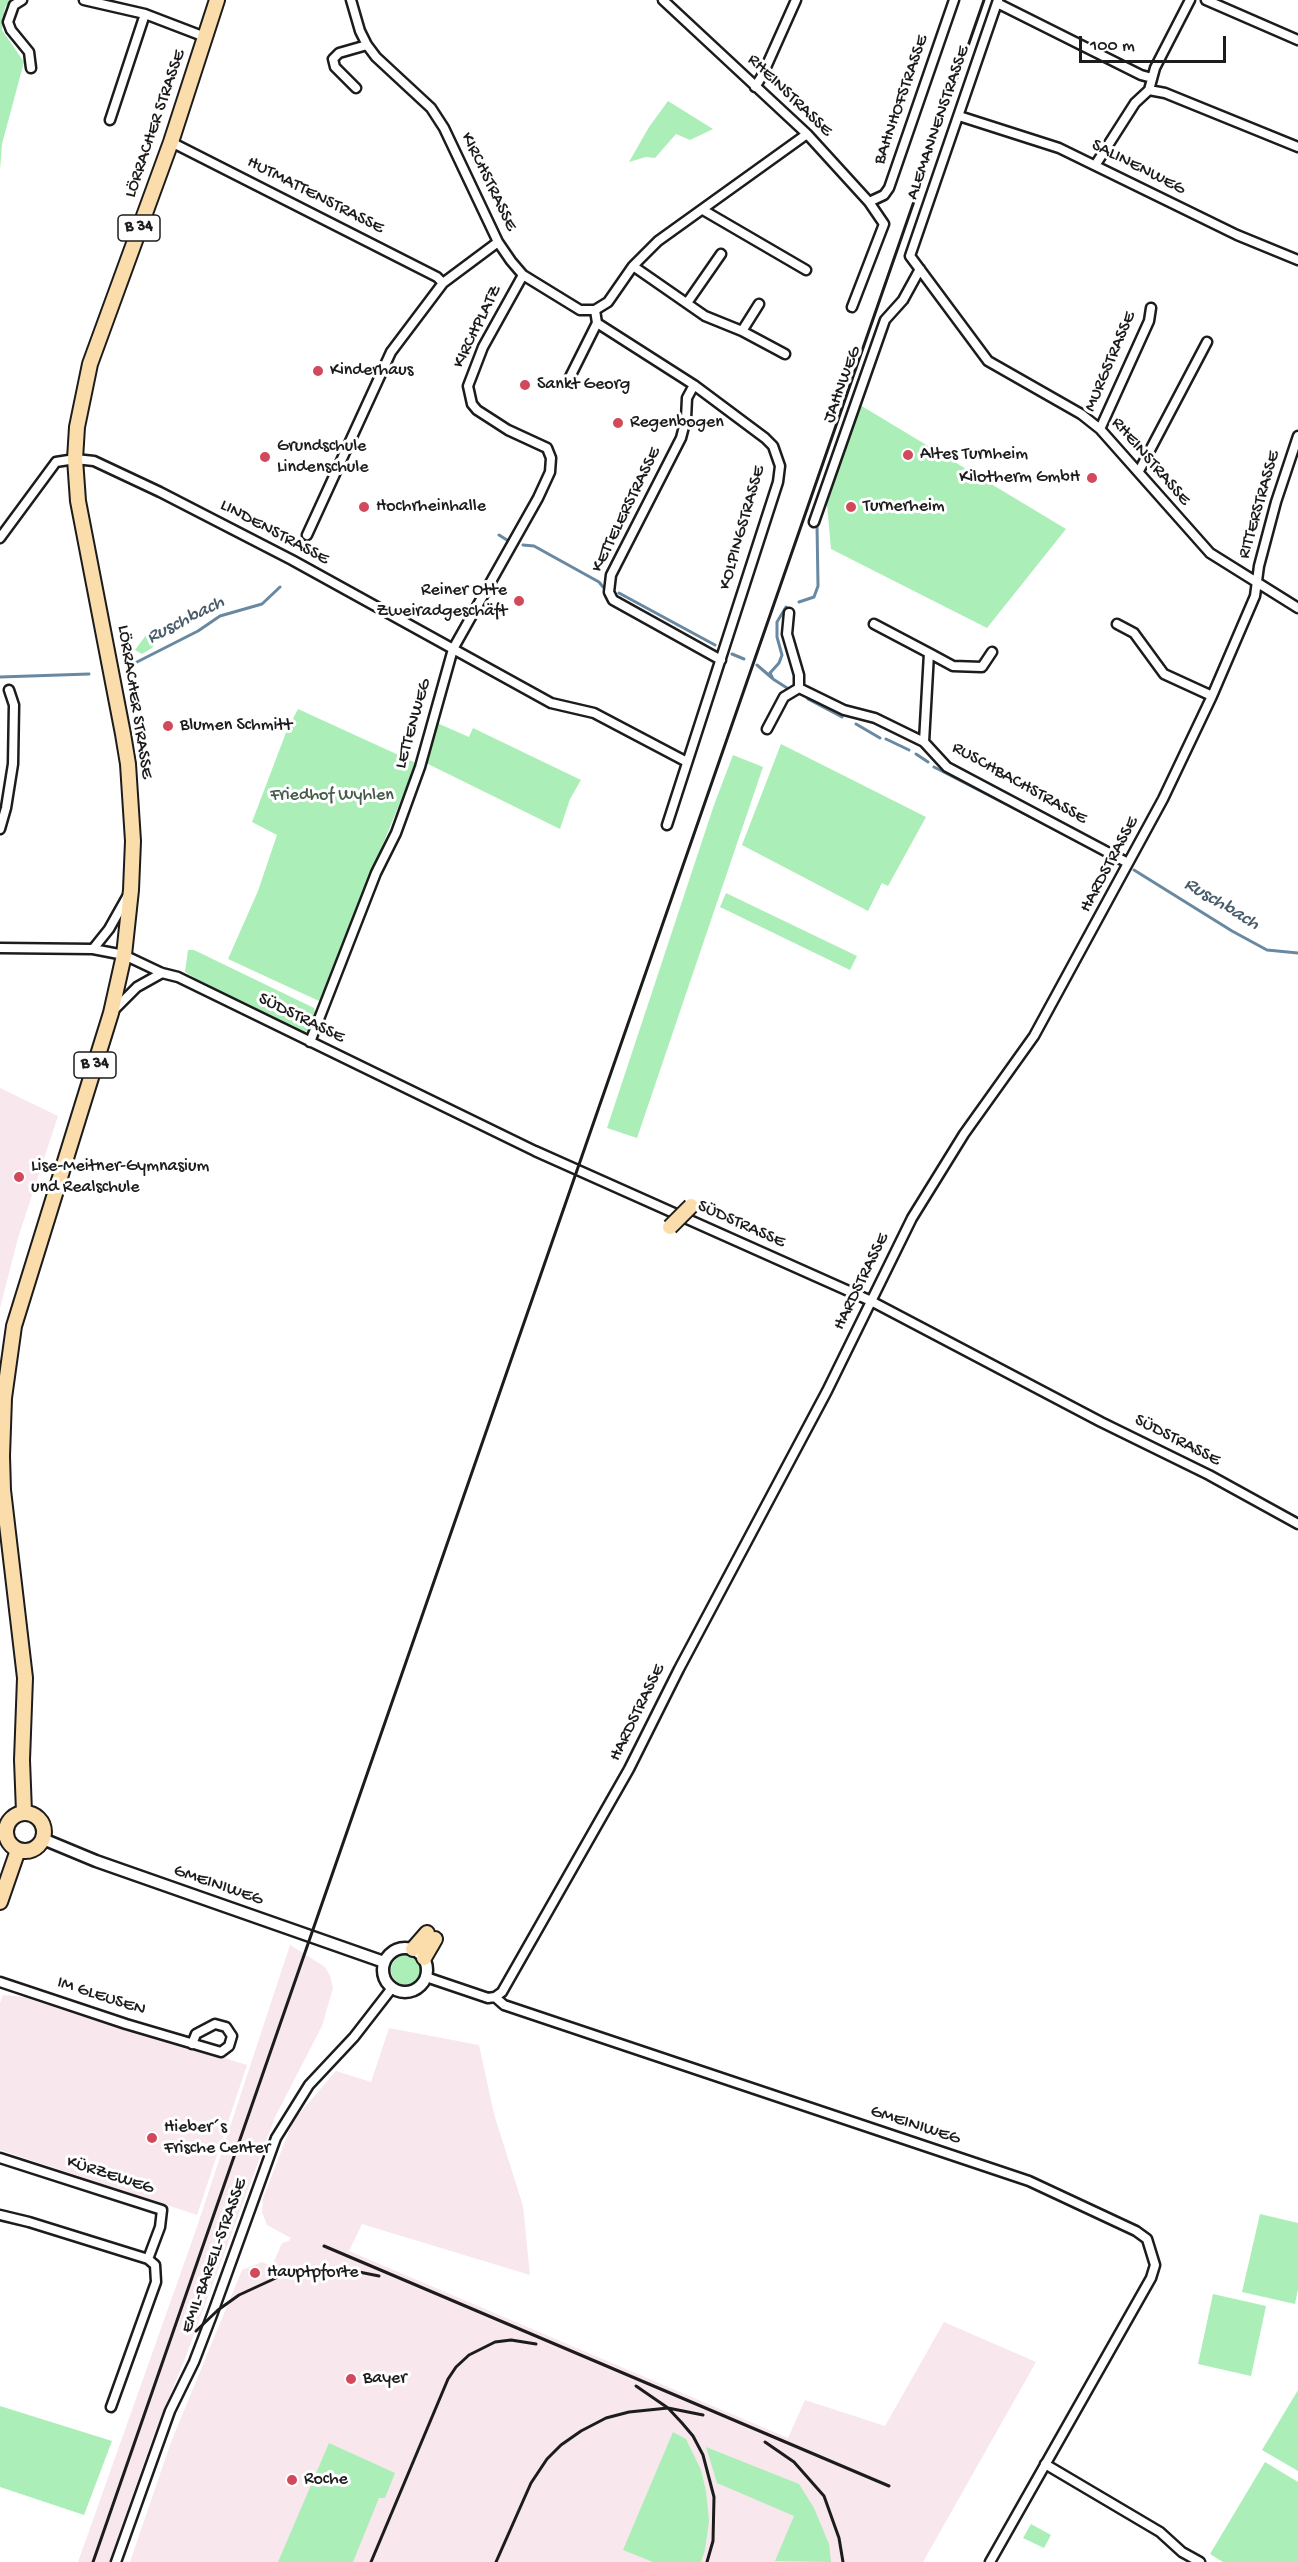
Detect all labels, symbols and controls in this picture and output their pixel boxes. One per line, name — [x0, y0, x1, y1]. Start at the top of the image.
scale bar — [1082, 24, 1229, 62]
street label: BAHNHOFSTRASSE — [870, 32, 934, 168]
text: 100 m — [1090, 36, 1135, 57]
street label: ALEMANNENSTRASSE — [903, 43, 975, 203]
street label: LÖRRACHER STRASSE — [121, 47, 191, 201]
street label: RHEINSTRASSE — [742, 50, 836, 142]
street label: KIRCHSTRASSE — [455, 129, 521, 235]
street label: SALINENWEG — [1087, 135, 1189, 201]
street label: HUTMATTENSTRASSE — [243, 152, 387, 240]
road number: B 34 — [118, 215, 160, 241]
street label: KIRCHPLATZ — [449, 282, 507, 372]
street label: MURGSTRASSE — [1080, 309, 1142, 415]
street label: JAHNWEG — [819, 344, 867, 426]
place label: Kinderhaus — [330, 360, 413, 382]
marker: Kinderhaus — [311, 364, 325, 378]
place label: Sankt Georg — [537, 374, 630, 396]
marker: Sankt Georg — [518, 378, 532, 392]
place label: Regenbogen — [630, 412, 724, 434]
street label: RHEINSTRASSE — [1106, 413, 1194, 511]
marker: Regenbogen — [611, 416, 625, 430]
place label: Grundschule Lindenschule — [277, 436, 369, 478]
street label: KETTELERSTRASSE — [587, 444, 667, 576]
place label: Altes Turnheim — [920, 444, 1028, 466]
marker: Altes Turnheim — [901, 448, 915, 462]
street label: RITTERSTRASSE — [1234, 448, 1286, 562]
marker: Grundschule Lindenschule — [258, 450, 272, 464]
street label: KOLPINGSTRASSE — [715, 464, 771, 592]
place label: Kilotherm GmbH — [959, 467, 1080, 489]
marker: Kilotherm GmbH — [1085, 471, 1099, 485]
street label: LINDENSTRASSE — [216, 495, 332, 571]
place label: Hochrheinhalle — [376, 496, 486, 518]
place label: Turnerheim — [863, 496, 945, 518]
marker: Hochrheinhalle — [357, 500, 371, 514]
marker: Turnerheim — [844, 500, 858, 514]
place label: Reiner Otte Zweiradgeschäft — [377, 580, 507, 622]
water label: Ruschbach — [143, 591, 229, 651]
marker: Reiner Otte Zweiradgeschäft — [512, 594, 526, 608]
street label: LÖRRACHER STRASSE — [111, 624, 157, 780]
street label: LETTENWEG — [391, 677, 437, 771]
place label: Blumen Schmitt — [180, 715, 292, 737]
marker: Blumen Schmitt — [161, 719, 175, 733]
street label: RUSCHBACHSTRASSE — [948, 738, 1090, 830]
park label: Friedhof Wyhlen — [270, 785, 394, 807]
street label: HARDSTRASSE — [1076, 813, 1144, 917]
water label: Ruschbach — [1179, 873, 1263, 937]
street label: SÜDSTRASSE — [254, 989, 348, 1049]
road number: B 34 — [74, 1052, 116, 1078]
place label: Lise-Meitner-Gymnasium und Realschule — [31, 1156, 209, 1198]
marker: Lise-Meitner-Gymnasium und Realschule — [12, 1170, 26, 1184]
street label: SÜDSTRASSE — [694, 1196, 788, 1254]
street label: HARDSTRASSE — [829, 1230, 895, 1334]
street label: SÜDSTRASSE — [1130, 1410, 1224, 1472]
street label: HARDSTRASSE — [605, 1661, 671, 1765]
street label: GMEINIWEG — [170, 1861, 266, 1911]
street label: IM GLEUSEN — [54, 1973, 148, 2021]
street label: GMEINIWEG — [867, 2101, 963, 2151]
place label: Hieber´s Frische Center — [164, 2117, 270, 2160]
marker: Hieber´s Frische Center — [145, 2131, 159, 2145]
street label: KÜRZEWEG — [64, 2152, 156, 2200]
street label: EMIL-BARELL-STRASSE — [177, 2176, 253, 2336]
place label: Hauptpforte — [267, 2262, 359, 2284]
marker: Hauptpforte — [248, 2266, 262, 2280]
place label: Bayer — [363, 2368, 407, 2390]
marker: Bayer — [344, 2372, 358, 2386]
place label: Roche — [304, 2469, 348, 2491]
marker: Roche — [285, 2473, 299, 2487]

